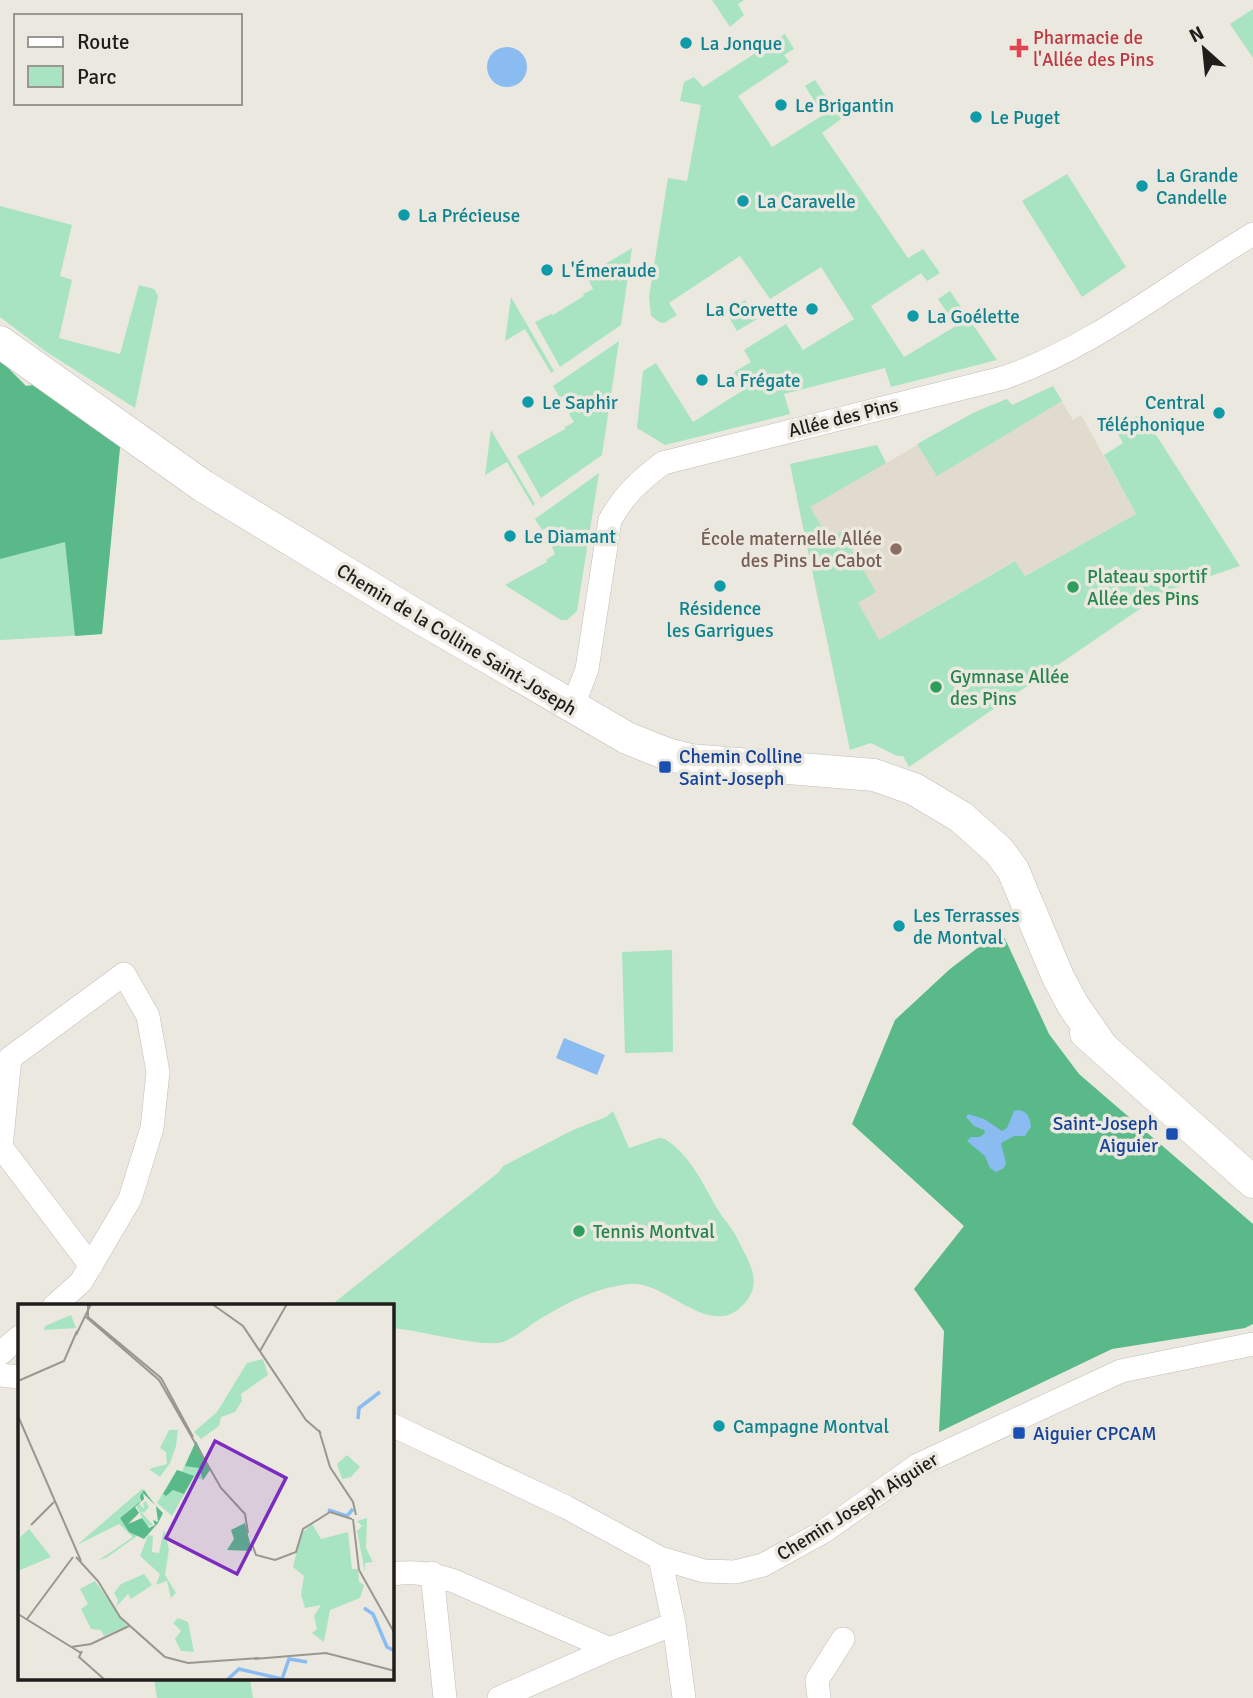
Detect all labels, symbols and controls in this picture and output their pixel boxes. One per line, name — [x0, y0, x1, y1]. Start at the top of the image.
legend — [14, 14, 242, 105]
north arrow — [1169, 14, 1239, 84]
text: N — [1185, 21, 1208, 48]
place label: Pharmacie de l'Allée des Pins — [1033, 26, 1154, 72]
text: Route — [77, 29, 129, 55]
place label: La Jonque — [700, 32, 782, 56]
marker: La Jonque — [678, 35, 694, 51]
marker: Pharmacie de l'Allée des Pins — [1011, 40, 1027, 56]
text: Parc — [77, 64, 116, 90]
place label: Le Brigantin — [795, 94, 894, 118]
marker: Le Brigantin — [773, 97, 789, 113]
place label: Le Puget — [990, 106, 1061, 130]
marker: Le Puget — [968, 109, 984, 125]
place label: La Grande Candelle — [1156, 164, 1238, 210]
marker: La Grande Candelle — [1134, 178, 1150, 194]
place label: La Caravelle — [757, 190, 856, 214]
marker: La Caravelle — [735, 193, 751, 209]
place label: La Précieuse — [418, 204, 520, 228]
marker: La Précieuse — [396, 207, 412, 223]
place label: L'Émeraude — [561, 259, 657, 283]
marker: L'Émeraude — [539, 262, 555, 278]
place label: La Corvette — [705, 298, 798, 322]
marker: La Corvette — [804, 301, 820, 317]
place label: La Goélette — [927, 305, 1020, 329]
marker: La Goélette — [905, 308, 921, 324]
place label: La Frégate — [716, 369, 801, 393]
marker: La Frégate — [694, 372, 710, 388]
place label: Le Saphir — [542, 391, 618, 415]
place label: Central Téléphonique — [1097, 391, 1205, 437]
street label: Allée des Pins — [786, 393, 901, 443]
marker: Le Saphir — [520, 394, 536, 410]
marker: Central Téléphonique — [1211, 405, 1227, 421]
place label: Le Diamant — [524, 525, 616, 549]
place label: École maternelle Allée des Pins Le Cabot — [701, 527, 882, 573]
marker: Le Diamant — [502, 528, 518, 544]
marker: École maternelle Allée des Pins Le Cabot — [888, 541, 904, 557]
street label: Chemin de la Colline Saint-Joseph — [332, 559, 581, 721]
place label: Plateau sportif Allée des Pins — [1087, 565, 1209, 611]
marker: Résidence les Garrigues — [712, 578, 728, 594]
marker: Plateau sportif Allée des Pins — [1065, 579, 1081, 595]
place label: Résidence les Garrigues — [667, 597, 773, 643]
place label: Gymnase Allée des Pins — [950, 665, 1069, 711]
marker: Gymnase Allée des Pins — [928, 679, 944, 695]
place label: Chemin Colline Saint-Joseph — [679, 745, 802, 791]
marker: Chemin Colline Saint-Joseph — [657, 759, 673, 775]
place label: Les Terrasses de Montval — [913, 904, 1020, 950]
marker: Les Terrasses de Montval — [891, 918, 907, 934]
place label: Saint-Joseph Aiguier — [1053, 1112, 1158, 1158]
marker: Saint-Joseph Aiguier — [1164, 1126, 1180, 1142]
place label: Tennis Montval — [593, 1220, 715, 1244]
marker: Tennis Montval — [571, 1223, 587, 1239]
inset map — [18, 1304, 394, 1680]
place label: Campagne Montval — [733, 1415, 889, 1439]
marker: Campagne Montval — [711, 1418, 727, 1434]
place label: Aiguier CPCAM — [1033, 1422, 1157, 1446]
marker: Aiguier CPCAM — [1011, 1425, 1027, 1441]
street label: Chemin Joseph Aiguier — [772, 1447, 943, 1566]

